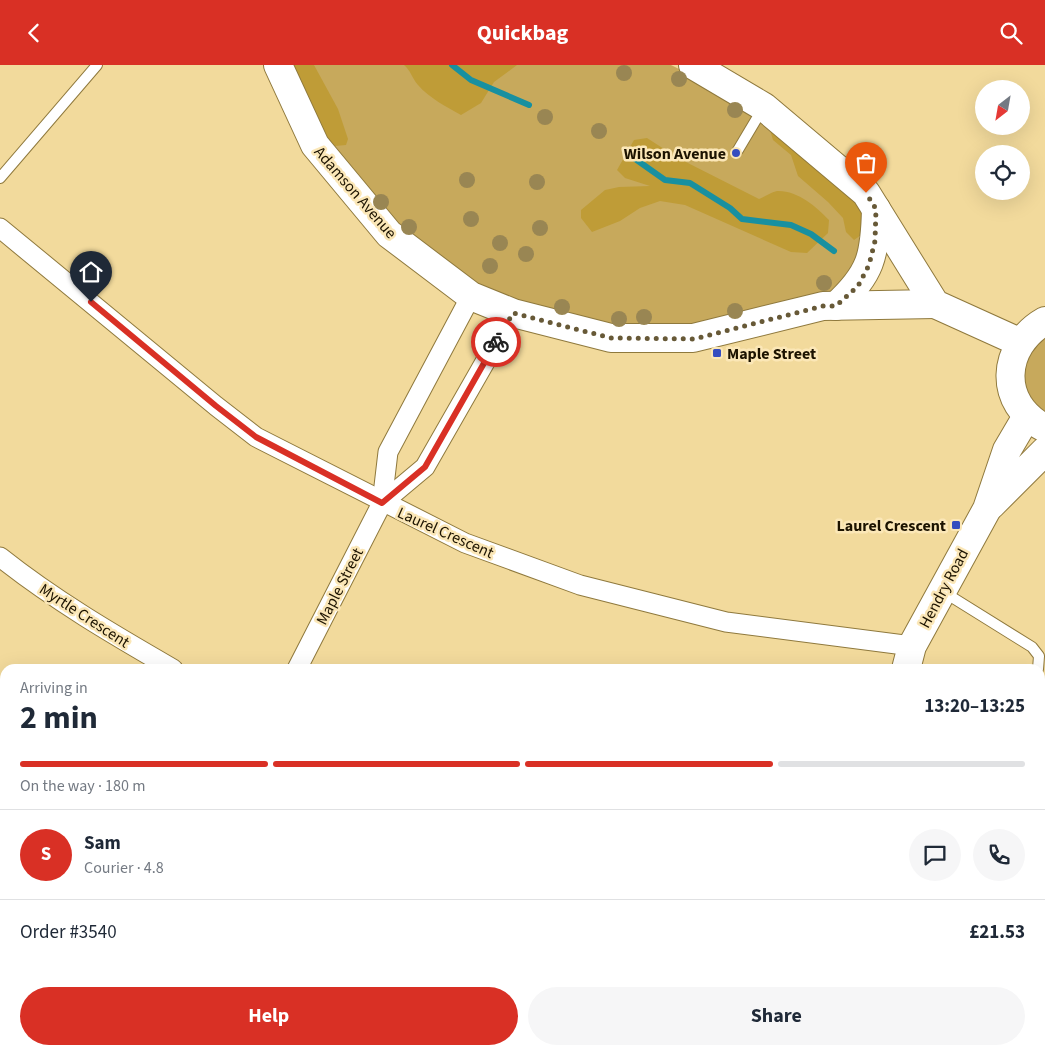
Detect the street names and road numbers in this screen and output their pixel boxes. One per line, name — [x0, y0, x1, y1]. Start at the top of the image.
street label: Adamson Avenue — [309, 142, 401, 244]
street label: Laurel Crescent — [394, 502, 498, 564]
street label: Maple Street — [311, 544, 369, 629]
street label: Hendry Road — [914, 545, 974, 632]
street label: Myrtle Crescent — [35, 578, 134, 654]

